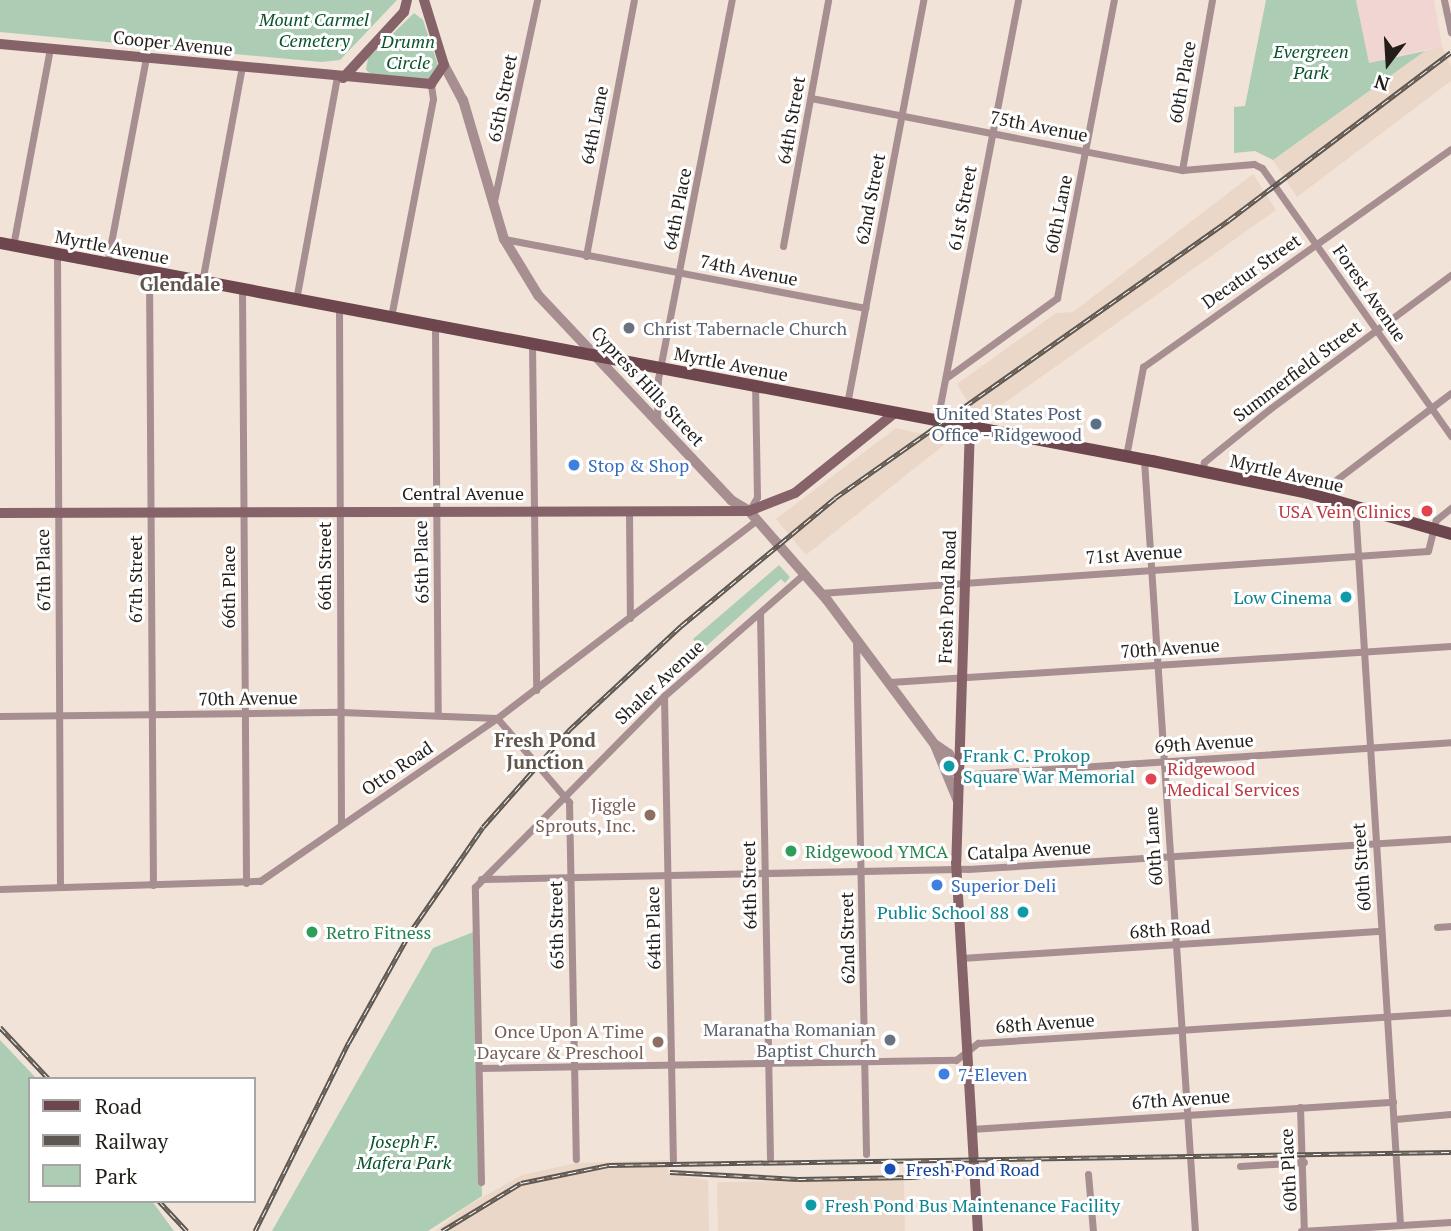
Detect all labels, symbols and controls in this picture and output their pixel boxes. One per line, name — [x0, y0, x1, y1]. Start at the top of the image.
park label: Mount Carmel Cemetery — [259, 9, 369, 52]
street label: Cooper Avenue — [112, 26, 234, 60]
north arrow — [1353, 28, 1423, 98]
park label: Drumn Circle — [381, 31, 435, 74]
street label: 60th Place — [1164, 39, 1200, 125]
park label: Evergreen Park — [1273, 41, 1349, 84]
street label: 65th Street — [483, 52, 521, 144]
text: N — [1371, 70, 1392, 98]
street label: 64th Street — [773, 74, 809, 166]
street label: 64th Lane — [576, 84, 612, 166]
street label: 75th Avenue — [988, 106, 1090, 146]
street label: 62nd Street — [851, 152, 889, 246]
street label: 61st Street — [943, 164, 981, 252]
street label: 64th Place — [658, 166, 696, 252]
street label: 60th Lane — [1040, 173, 1076, 255]
street label: Myrtle Avenue — [53, 225, 171, 269]
street label: Decatur Street — [1197, 229, 1305, 313]
street label: Forest Avenue — [1329, 240, 1411, 346]
street label: 74th Avenue — [698, 250, 800, 290]
district label: Glendale — [140, 273, 220, 295]
street label: Summerfield Street — [1229, 316, 1365, 426]
place label: Christ Tabernacle Church — [643, 317, 847, 339]
marker: Christ Tabernacle Church — [621, 320, 637, 336]
street label: Cypress Hills Street — [587, 322, 709, 450]
street label: Myrtle Avenue — [672, 342, 790, 386]
place label: United States Post Office - Ridgewood — [930, 403, 1082, 446]
marker: United States Post Office - Ridgewood — [1088, 416, 1104, 432]
street label: Myrtle Avenue — [1228, 449, 1346, 497]
place label: Stop & Shop — [588, 454, 689, 476]
marker: Stop & Shop — [566, 457, 582, 473]
street label: Central Avenue — [402, 482, 524, 504]
place label: USA Vein Clinics — [1278, 500, 1411, 522]
marker: USA Vein Clinics — [1417, 501, 1437, 521]
street label: 65th Place — [409, 520, 433, 604]
street label: 66th Street — [313, 522, 335, 610]
street label: 67th Place — [31, 529, 55, 611]
street label: Fresh Pond Road — [934, 530, 960, 664]
street label: 67th Street — [124, 535, 146, 623]
street label: 71st Avenue — [1085, 540, 1183, 568]
street label: 66th Place — [217, 545, 239, 629]
place label: Low Cinema — [1234, 586, 1332, 608]
marker: Low Cinema — [1338, 589, 1354, 605]
street label: 70th Avenue — [1119, 634, 1221, 662]
street label: Shaler Avenue — [610, 635, 708, 729]
street label: 70th Avenue — [198, 686, 298, 710]
district label: Fresh Pond Junction — [494, 729, 596, 773]
street label: 69th Avenue — [1153, 729, 1255, 757]
street label: Otto Road — [357, 736, 437, 800]
place label: Frank C. Prokop Square War Memorial — [963, 745, 1135, 788]
marker: Frank C. Prokop Square War Memorial — [941, 758, 957, 774]
place label: Ridgewood Medical Services — [1167, 758, 1300, 800]
marker: Ridgewood Medical Services — [1141, 769, 1161, 789]
place label: Jiggle Sprouts, Inc. — [535, 794, 636, 836]
street label: 60th Lane — [1139, 806, 1167, 886]
marker: Jiggle Sprouts, Inc. — [642, 807, 658, 823]
street label: 60th Street — [1347, 822, 1375, 912]
street label: Catalpa Avenue — [966, 836, 1092, 864]
street label: 64th Street — [737, 840, 761, 930]
place label: Ridgewood YMCA — [805, 840, 948, 862]
marker: Ridgewood YMCA — [783, 843, 799, 859]
place label: Superior Deli — [951, 874, 1056, 896]
marker: Superior Deli — [929, 877, 945, 893]
street label: 65th Street — [544, 880, 568, 970]
street label: 64th Place — [641, 886, 665, 970]
street label: 62nd Street — [835, 892, 859, 984]
place label: Public School 88 — [877, 901, 1009, 923]
marker: Public School 88 — [1015, 904, 1031, 920]
street label: 68th Road — [1129, 915, 1211, 943]
place label: Retro Fitness — [326, 921, 431, 943]
marker: Retro Fitness — [304, 924, 320, 940]
street label: 68th Avenue — [994, 1009, 1096, 1037]
place label: Maranatha Romanian Baptist Church — [703, 1019, 876, 1062]
place label: Once Upon A Time Daycare & Preschool — [477, 1021, 644, 1064]
marker: Maranatha Romanian Baptist Church — [882, 1032, 898, 1048]
marker: Once Upon A Time Daycare & Preschool — [650, 1034, 666, 1050]
place label: 7-Eleven — [958, 1063, 1027, 1085]
marker: 7-Eleven — [936, 1066, 952, 1082]
legend — [28, 1077, 256, 1203]
street label: 67th Avenue — [1131, 1085, 1231, 1113]
text: Road — [95, 1092, 142, 1120]
text: Railway — [95, 1127, 168, 1155]
street label: 60th Place — [1275, 1128, 1301, 1212]
park label: Joseph F. Mafera Park — [356, 1131, 452, 1174]
place label: Fresh Pond Road — [906, 1158, 1040, 1180]
marker: Fresh Pond Road — [880, 1159, 900, 1179]
text: Park — [95, 1162, 137, 1190]
place label: Fresh Pond Bus Maintenance Facility — [825, 1194, 1120, 1216]
marker: Fresh Pond Bus Maintenance Facility — [803, 1197, 819, 1213]

